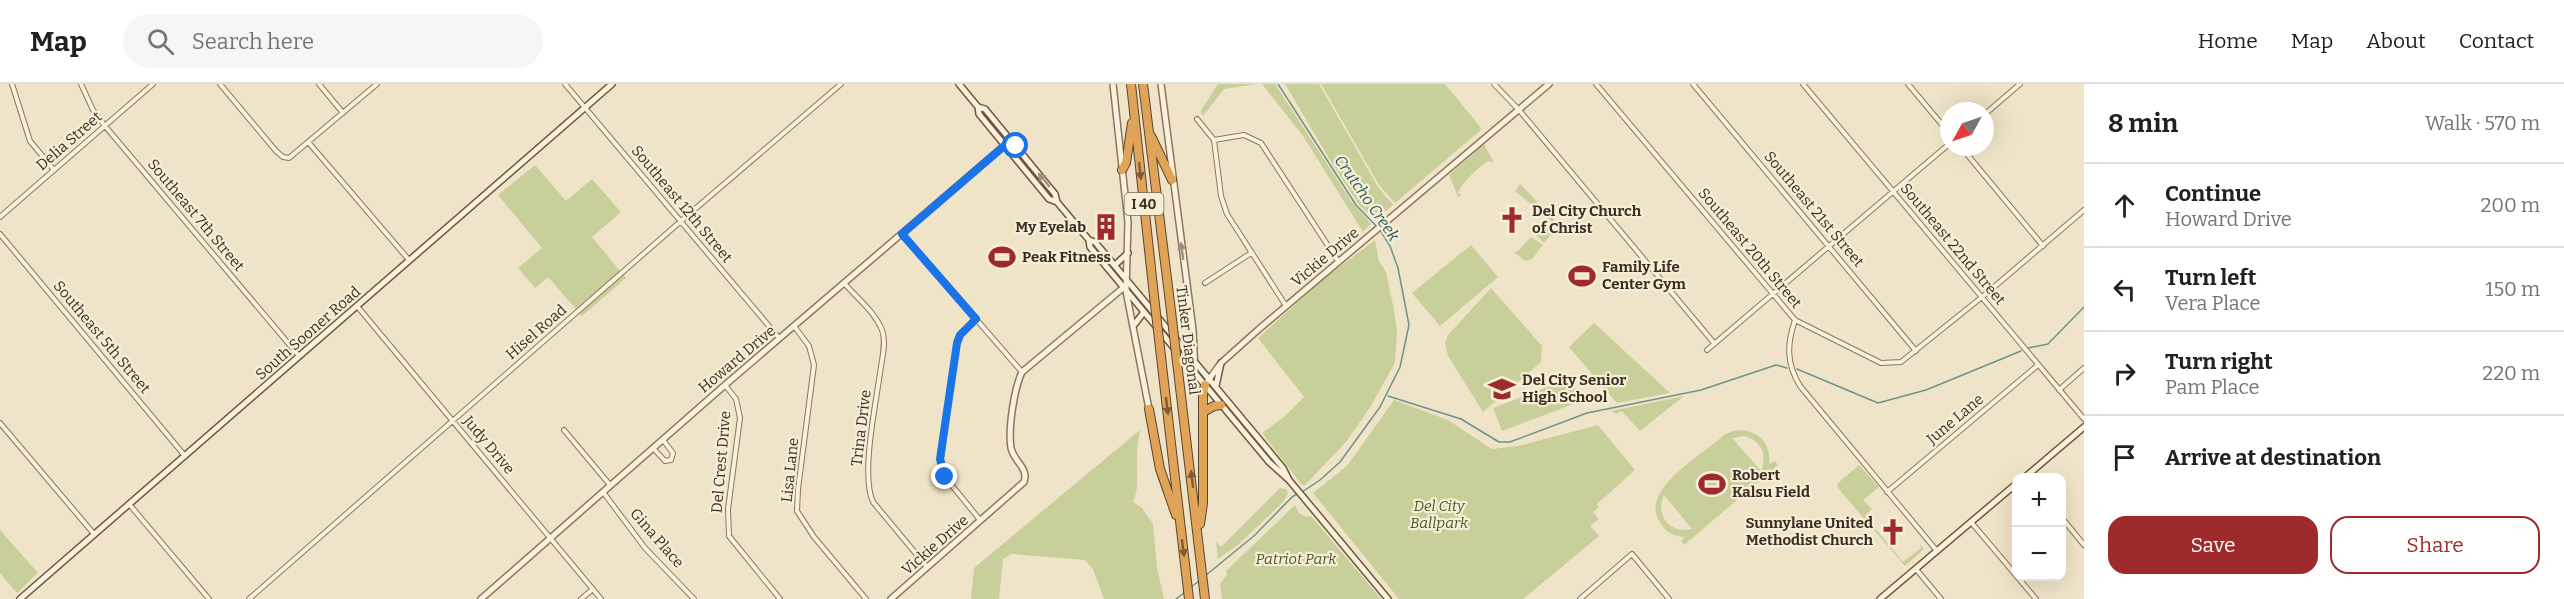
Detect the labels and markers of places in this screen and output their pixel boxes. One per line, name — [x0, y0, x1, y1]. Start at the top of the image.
place label: Del City Church of Christ — [1532, 202, 1642, 237]
church icon: Del City Church of Christ — [1497, 205, 1527, 235]
building icon: My Eyelab — [1091, 212, 1121, 242]
place label: My Eyelab — [1015, 218, 1086, 236]
sports icon: Peak Fitness — [987, 242, 1017, 272]
place label: Peak Fitness — [1022, 248, 1111, 266]
place label: Family Life Center Gym — [1602, 258, 1687, 293]
sports icon: Family Life Center Gym — [1567, 261, 1597, 291]
place label: Del City Senior High School — [1522, 371, 1626, 406]
school or university icon: Del City Senior High School — [1487, 374, 1517, 404]
place label: Robert Kalsu Field — [1732, 466, 1810, 501]
sports icon: Robert Kalsu Field — [1697, 469, 1727, 499]
place label: Sunnylane United Methodist Church — [1745, 514, 1873, 549]
church icon: Sunnylane United Methodist Church — [1878, 517, 1908, 547]

